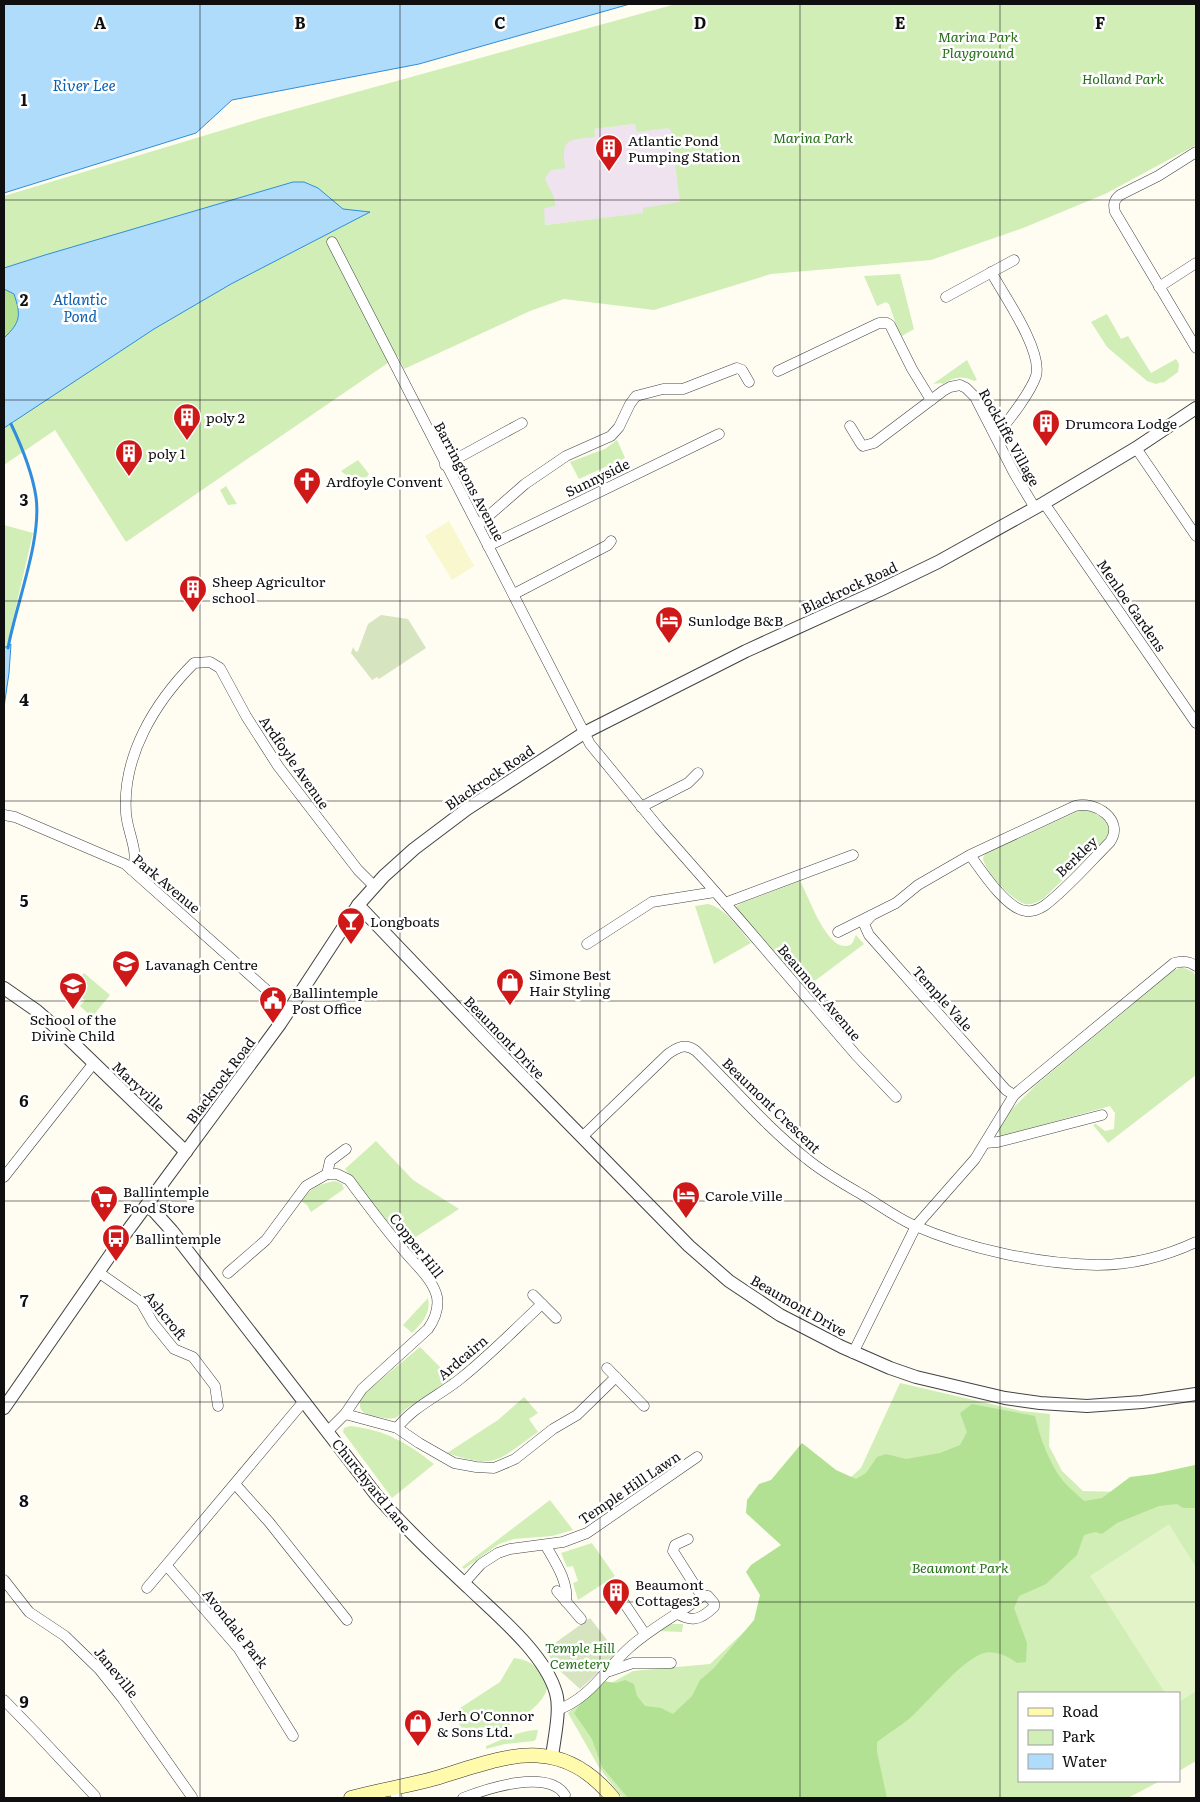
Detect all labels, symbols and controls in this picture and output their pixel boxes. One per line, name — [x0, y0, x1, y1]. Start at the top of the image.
text: A — [94, 10, 106, 34]
text: B — [294, 10, 306, 34]
text: C — [494, 10, 506, 34]
text: D — [694, 10, 706, 34]
text: E — [895, 10, 906, 34]
text: F — [1095, 10, 1105, 34]
park label: Marina Park Playground — [938, 26, 1018, 62]
park label: Holland Park — [1082, 68, 1165, 88]
water label: River Lee — [52, 73, 116, 96]
text: 1 — [21, 87, 28, 111]
park label: Marina Park — [773, 127, 853, 147]
place label: Atlantic Pond Pumping Station — [628, 130, 740, 166]
building icon: Atlantic Pond Pumping Station — [594, 133, 624, 172]
text: 2 — [20, 287, 29, 311]
water label: Atlantic Pond — [53, 287, 107, 327]
street label: Rockliffe Village — [975, 384, 1045, 490]
building icon: poly 2 — [172, 402, 202, 441]
place label: poly 2 — [206, 407, 245, 427]
building icon: Drumcora Lodge — [1031, 408, 1061, 447]
place label: Drumcora Lodge — [1065, 413, 1177, 433]
street label: Barringtons Avenue — [430, 418, 510, 544]
building icon: poly 1 — [114, 438, 144, 477]
place label: poly 1 — [148, 443, 186, 463]
street label: Sunnyside — [562, 453, 632, 501]
church icon: Ardfoyle Convent — [292, 466, 322, 505]
place label: Ardfoyle Convent — [326, 471, 443, 491]
text: 3 — [20, 487, 29, 511]
street label: Menloe Gardens — [1093, 555, 1171, 655]
street label: Blackrock Road — [798, 556, 901, 618]
place label: Sheep Agricultor school — [212, 571, 326, 607]
building icon: Sheep Agricultor school — [178, 574, 208, 613]
hotel icon: Sunlodge B&B — [654, 605, 684, 644]
place label: Sunlodge B&B — [688, 610, 783, 630]
text: 4 — [19, 687, 29, 711]
street label: Ardfoyle Avenue — [255, 711, 335, 813]
street label: Blackrock Road — [440, 740, 538, 814]
street label: Berkley — [1051, 830, 1102, 881]
street label: Park Avenue — [129, 849, 205, 917]
text: 5 — [20, 888, 29, 912]
bar icon: Longboats — [336, 906, 366, 945]
place label: Longboats — [370, 911, 439, 931]
street label: Beaumont Avenue — [774, 939, 866, 1045]
school or university icon: Lavanagh Centre — [111, 949, 141, 988]
place label: Lavanagh Centre — [145, 954, 258, 974]
street label: Temple Vale — [908, 961, 978, 1035]
place label: Simone Best Hair Styling — [529, 964, 611, 1000]
shop icon: Simone Best Hair Styling — [495, 967, 525, 1006]
school or university icon: School of the Divine Child — [58, 971, 88, 1010]
place label: Ballintemple Post Office — [292, 982, 378, 1018]
public building icon: Ballintemple Post Office — [258, 985, 288, 1024]
street label: Beaumont Drive — [460, 991, 550, 1083]
place label: School of the Divine Child — [30, 1009, 116, 1045]
street label: Blackrock Road — [181, 1032, 259, 1127]
street label: Beaumont Crescent — [718, 1053, 826, 1157]
street label: Maryville — [108, 1056, 170, 1116]
text: 6 — [19, 1088, 29, 1112]
hotel icon: Carole Ville — [671, 1180, 701, 1219]
place label: Ballintemple Food Store — [123, 1181, 209, 1217]
supermarket icon: Ballintemple Food Store — [89, 1184, 119, 1223]
place label: Carole Ville — [705, 1185, 782, 1205]
street label: Copper Hill — [385, 1208, 449, 1282]
bus stop icon: Ballintemple — [101, 1223, 131, 1262]
place label: Ballintemple — [135, 1228, 221, 1248]
street label: Beaumont Drive — [747, 1269, 851, 1341]
street label: Ashcroft — [140, 1286, 192, 1344]
text: 7 — [20, 1288, 29, 1312]
street label: Ardcairn — [433, 1330, 491, 1384]
street label: Churchyard Lane — [328, 1434, 416, 1536]
street label: Temple Hill Lawn — [574, 1445, 684, 1529]
text: 8 — [19, 1488, 29, 1512]
park label: Beaumont Park — [911, 1557, 1009, 1577]
place label: Beaumont Cottages3 — [635, 1574, 704, 1610]
building icon: Beaumont Cottages3 — [601, 1577, 631, 1616]
street label: Avondale Park — [199, 1584, 274, 1672]
park label: Temple Hill Cemetery — [545, 1637, 615, 1673]
street label: Janeville — [90, 1642, 144, 1702]
text: 9 — [19, 1689, 29, 1713]
legend — [1018, 1692, 1180, 1782]
text: Road — [1062, 1699, 1098, 1722]
place label: Jerh O'Connor & Sons Ltd. — [437, 1705, 534, 1741]
shop icon: Jerh O'Connor & Sons Ltd. — [403, 1708, 433, 1747]
text: Park — [1062, 1724, 1096, 1747]
text: Water — [1062, 1749, 1107, 1772]

